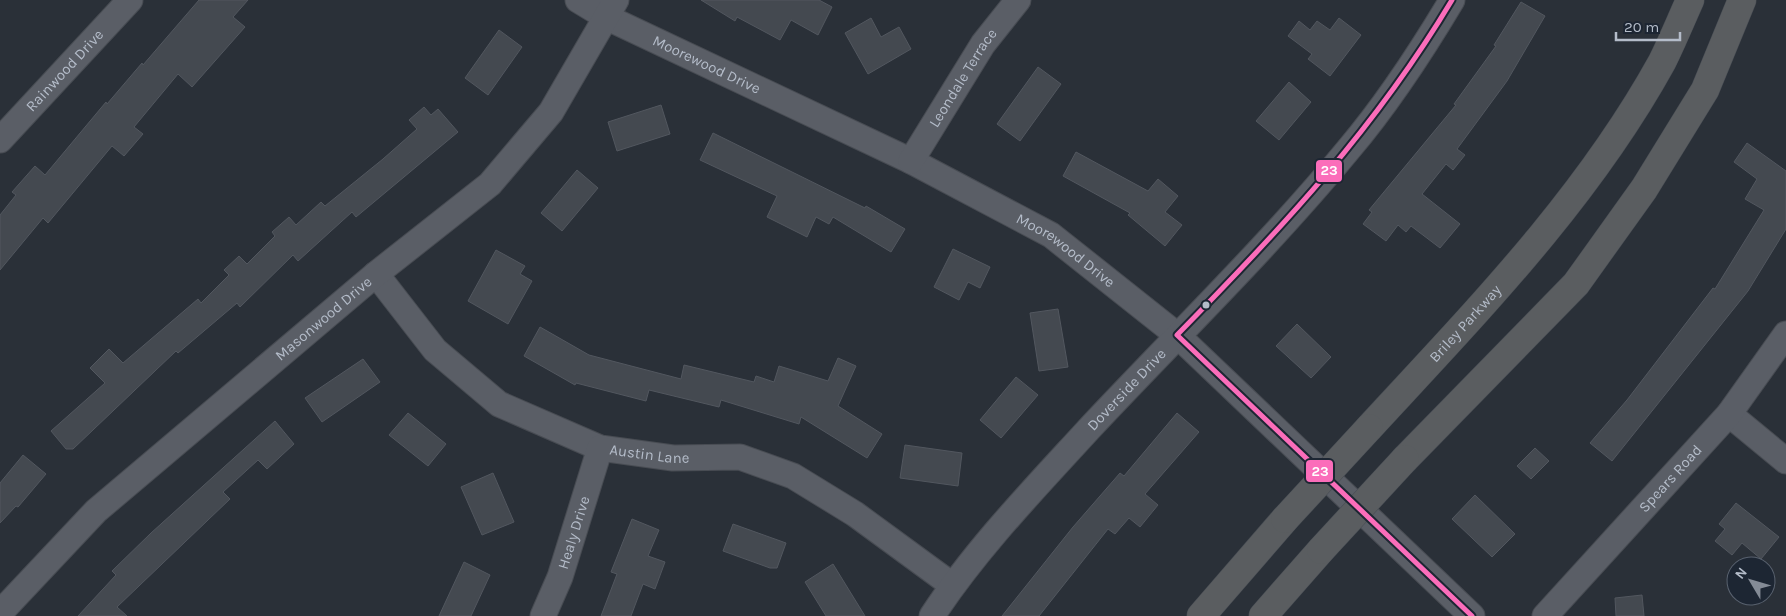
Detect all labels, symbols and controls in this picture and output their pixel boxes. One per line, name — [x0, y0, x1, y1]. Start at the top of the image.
scale bar — [1616, 10, 1680, 42]
text: 20 m — [1624, 18, 1659, 36]
street label: Rainwood Drive — [22, 25, 107, 115]
street label: Leondale Terrace — [925, 25, 1001, 130]
street label: Moorewood Drive — [650, 31, 763, 98]
line badge: 23 — [1315, 159, 1343, 183]
text: 23 — [1320, 162, 1338, 179]
street label: Moorewood Drive — [1013, 209, 1119, 291]
street label: Masonwood Drive — [271, 273, 375, 364]
street label: Briley Parkway — [1425, 281, 1505, 366]
unlabelled marker — [1201, 300, 1211, 310]
street label: Doverside Drive — [1083, 345, 1170, 434]
street label: Austin Lane — [608, 440, 690, 467]
street label: Spears Road — [1635, 441, 1706, 516]
line badge: 23 — [1305, 459, 1334, 483]
text: 23 — [1311, 463, 1329, 480]
street label: Healy Drive — [554, 494, 594, 572]
north arrow — [1726, 556, 1776, 606]
text: N — [1731, 564, 1751, 582]

